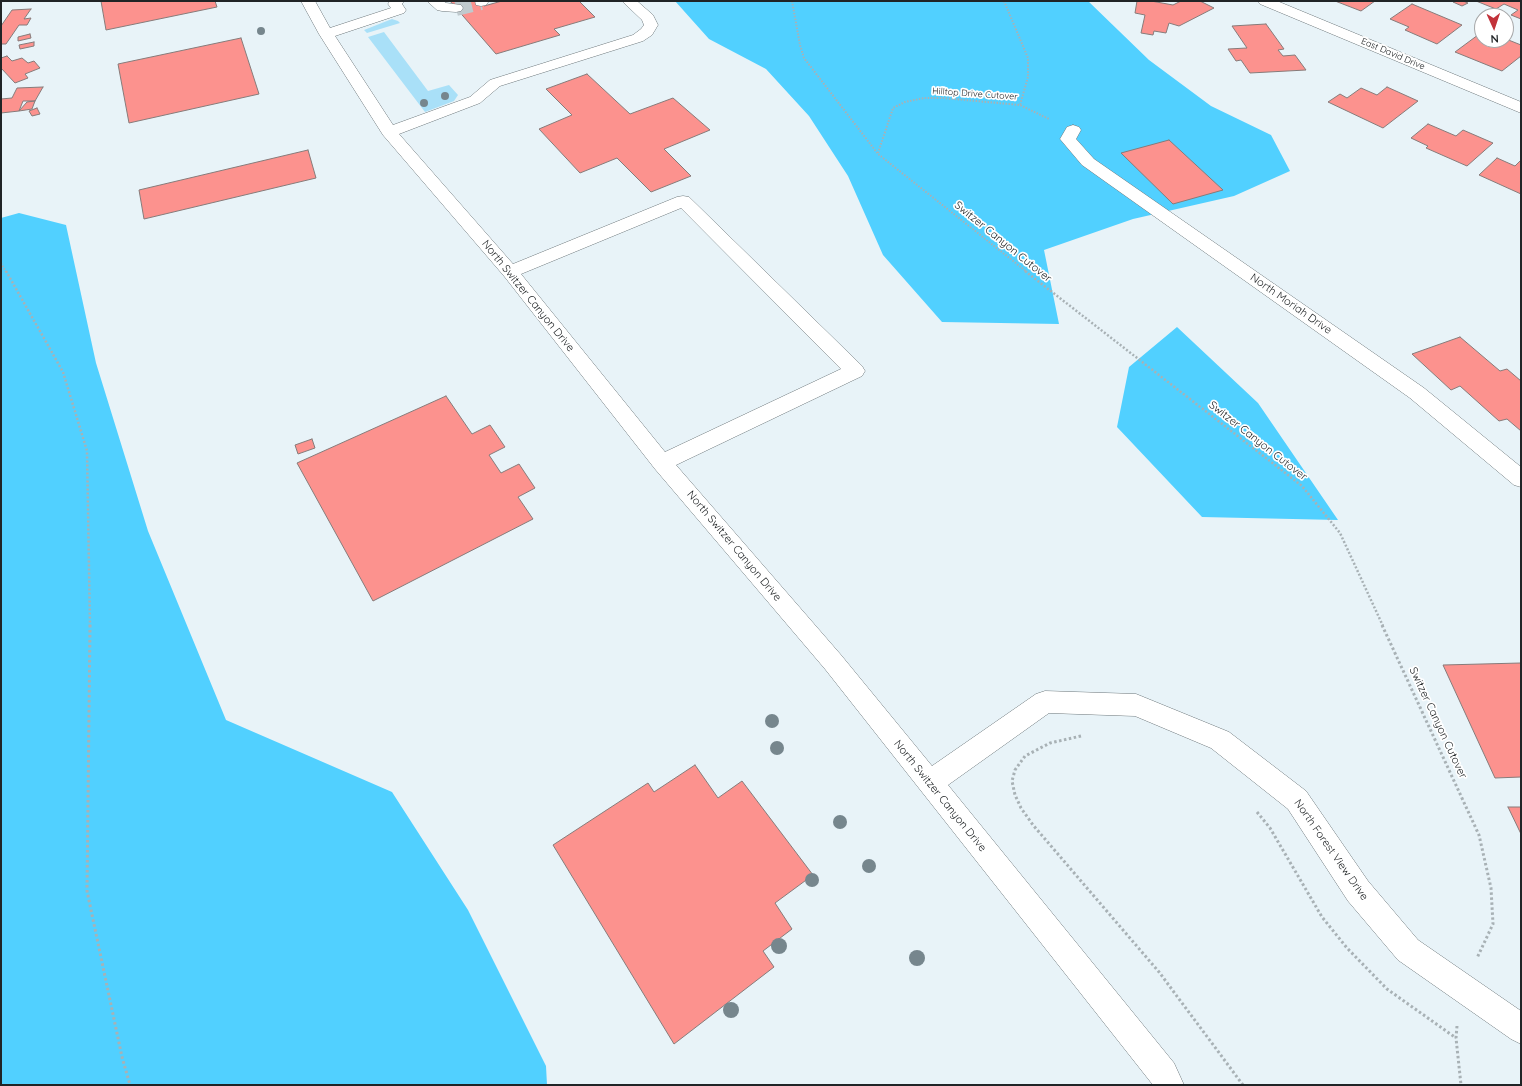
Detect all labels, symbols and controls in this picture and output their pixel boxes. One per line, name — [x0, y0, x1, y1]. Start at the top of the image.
north arrow — [1474, 8, 1514, 48]
text: N — [1490, 32, 1499, 46]
street label: East David Drive — [1359, 36, 1427, 72]
street label: Hilltop Drive Cutover — [932, 86, 1018, 102]
street label: Switzer Canyon Cutover — [952, 199, 1054, 285]
street label: North Switzer Canyon Drive — [479, 238, 577, 354]
street label: North Moriah Drive — [1248, 271, 1334, 337]
street label: Switzer Canyon Cutover — [1206, 398, 1310, 484]
street label: North Switzer Canyon Drive — [684, 488, 784, 604]
street label: Switzer Canyon Cutover — [1406, 665, 1470, 781]
street label: North Switzer Canyon Drive — [891, 738, 989, 854]
street label: North Forest View Drive — [1291, 797, 1371, 903]

